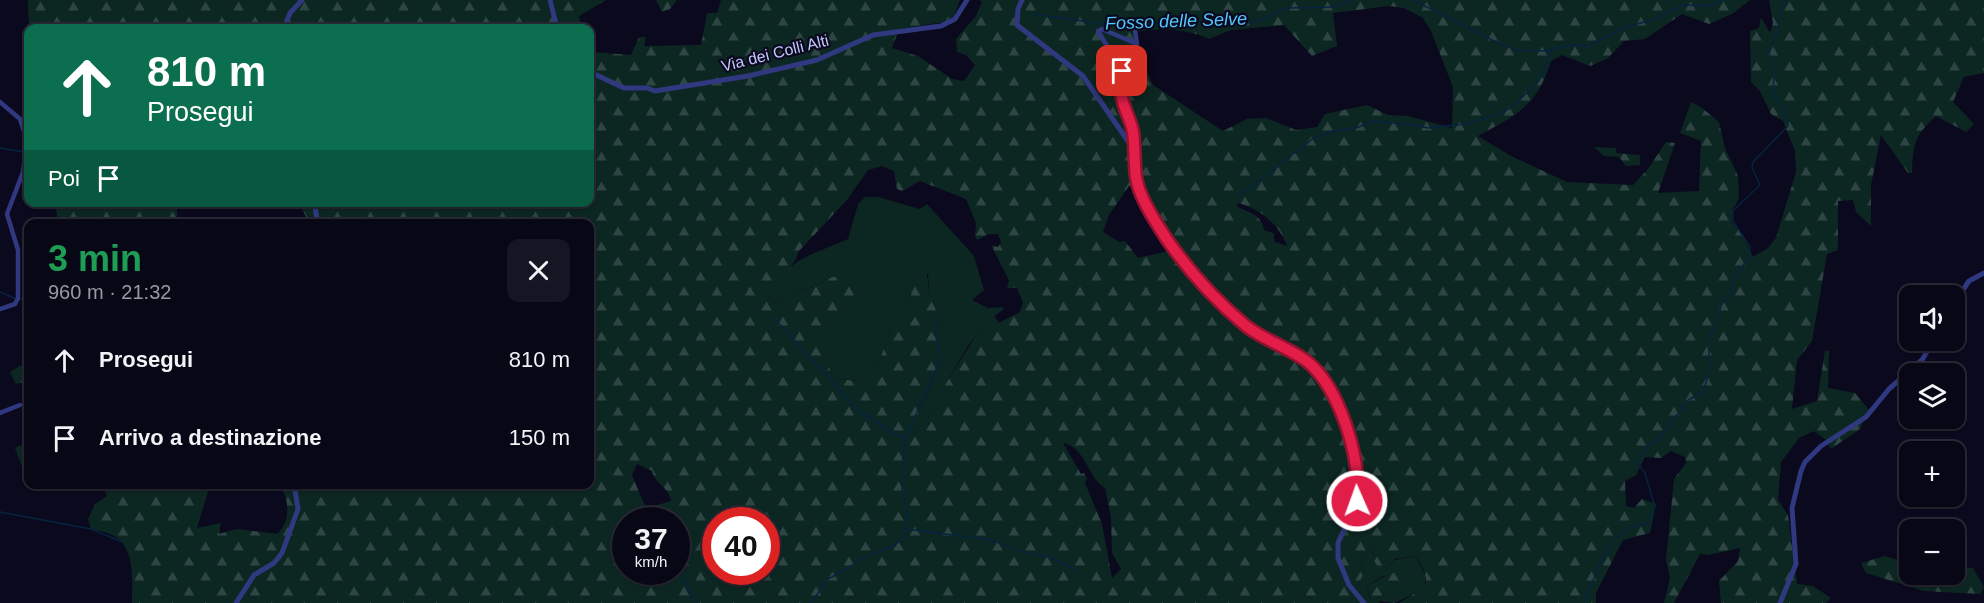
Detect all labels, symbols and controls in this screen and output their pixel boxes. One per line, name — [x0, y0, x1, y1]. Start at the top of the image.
water label: Fosso delle Selve — [1105, 9, 1247, 33]
street label: Via dei Colli Alti — [720, 31, 830, 75]
pin — [1096, 45, 1147, 96]
icon: ahead — [48, 48, 126, 126]
text: 810 m — [147, 48, 266, 95]
icon: arrive — [1105, 54, 1138, 87]
text: Prosegui — [147, 97, 254, 127]
icon: arrive — [92, 162, 125, 195]
text: Poi — [48, 166, 80, 191]
text: 3 min — [48, 238, 142, 279]
button: close — [507, 239, 570, 302]
text: 960 m · 21:32 — [48, 281, 171, 303]
map controls — [1899, 285, 1965, 585]
button: sound — [1899, 285, 1965, 351]
icon: ahead — [48, 344, 81, 377]
text: Prosegui — [99, 347, 193, 372]
text: 810 m — [509, 347, 570, 372]
button: layers — [1899, 363, 1965, 429]
icon: arrive — [48, 422, 81, 455]
text: Arrivo a destinazione — [99, 425, 322, 450]
text: 150 m — [509, 425, 570, 450]
button: + — [1899, 441, 1965, 507]
position arrow — [1325, 469, 1389, 533]
speed limit sign: 40 — [702, 507, 780, 585]
button: − — [1899, 519, 1965, 585]
text: 37 — [634, 522, 668, 555]
text: km/h — [635, 553, 667, 570]

